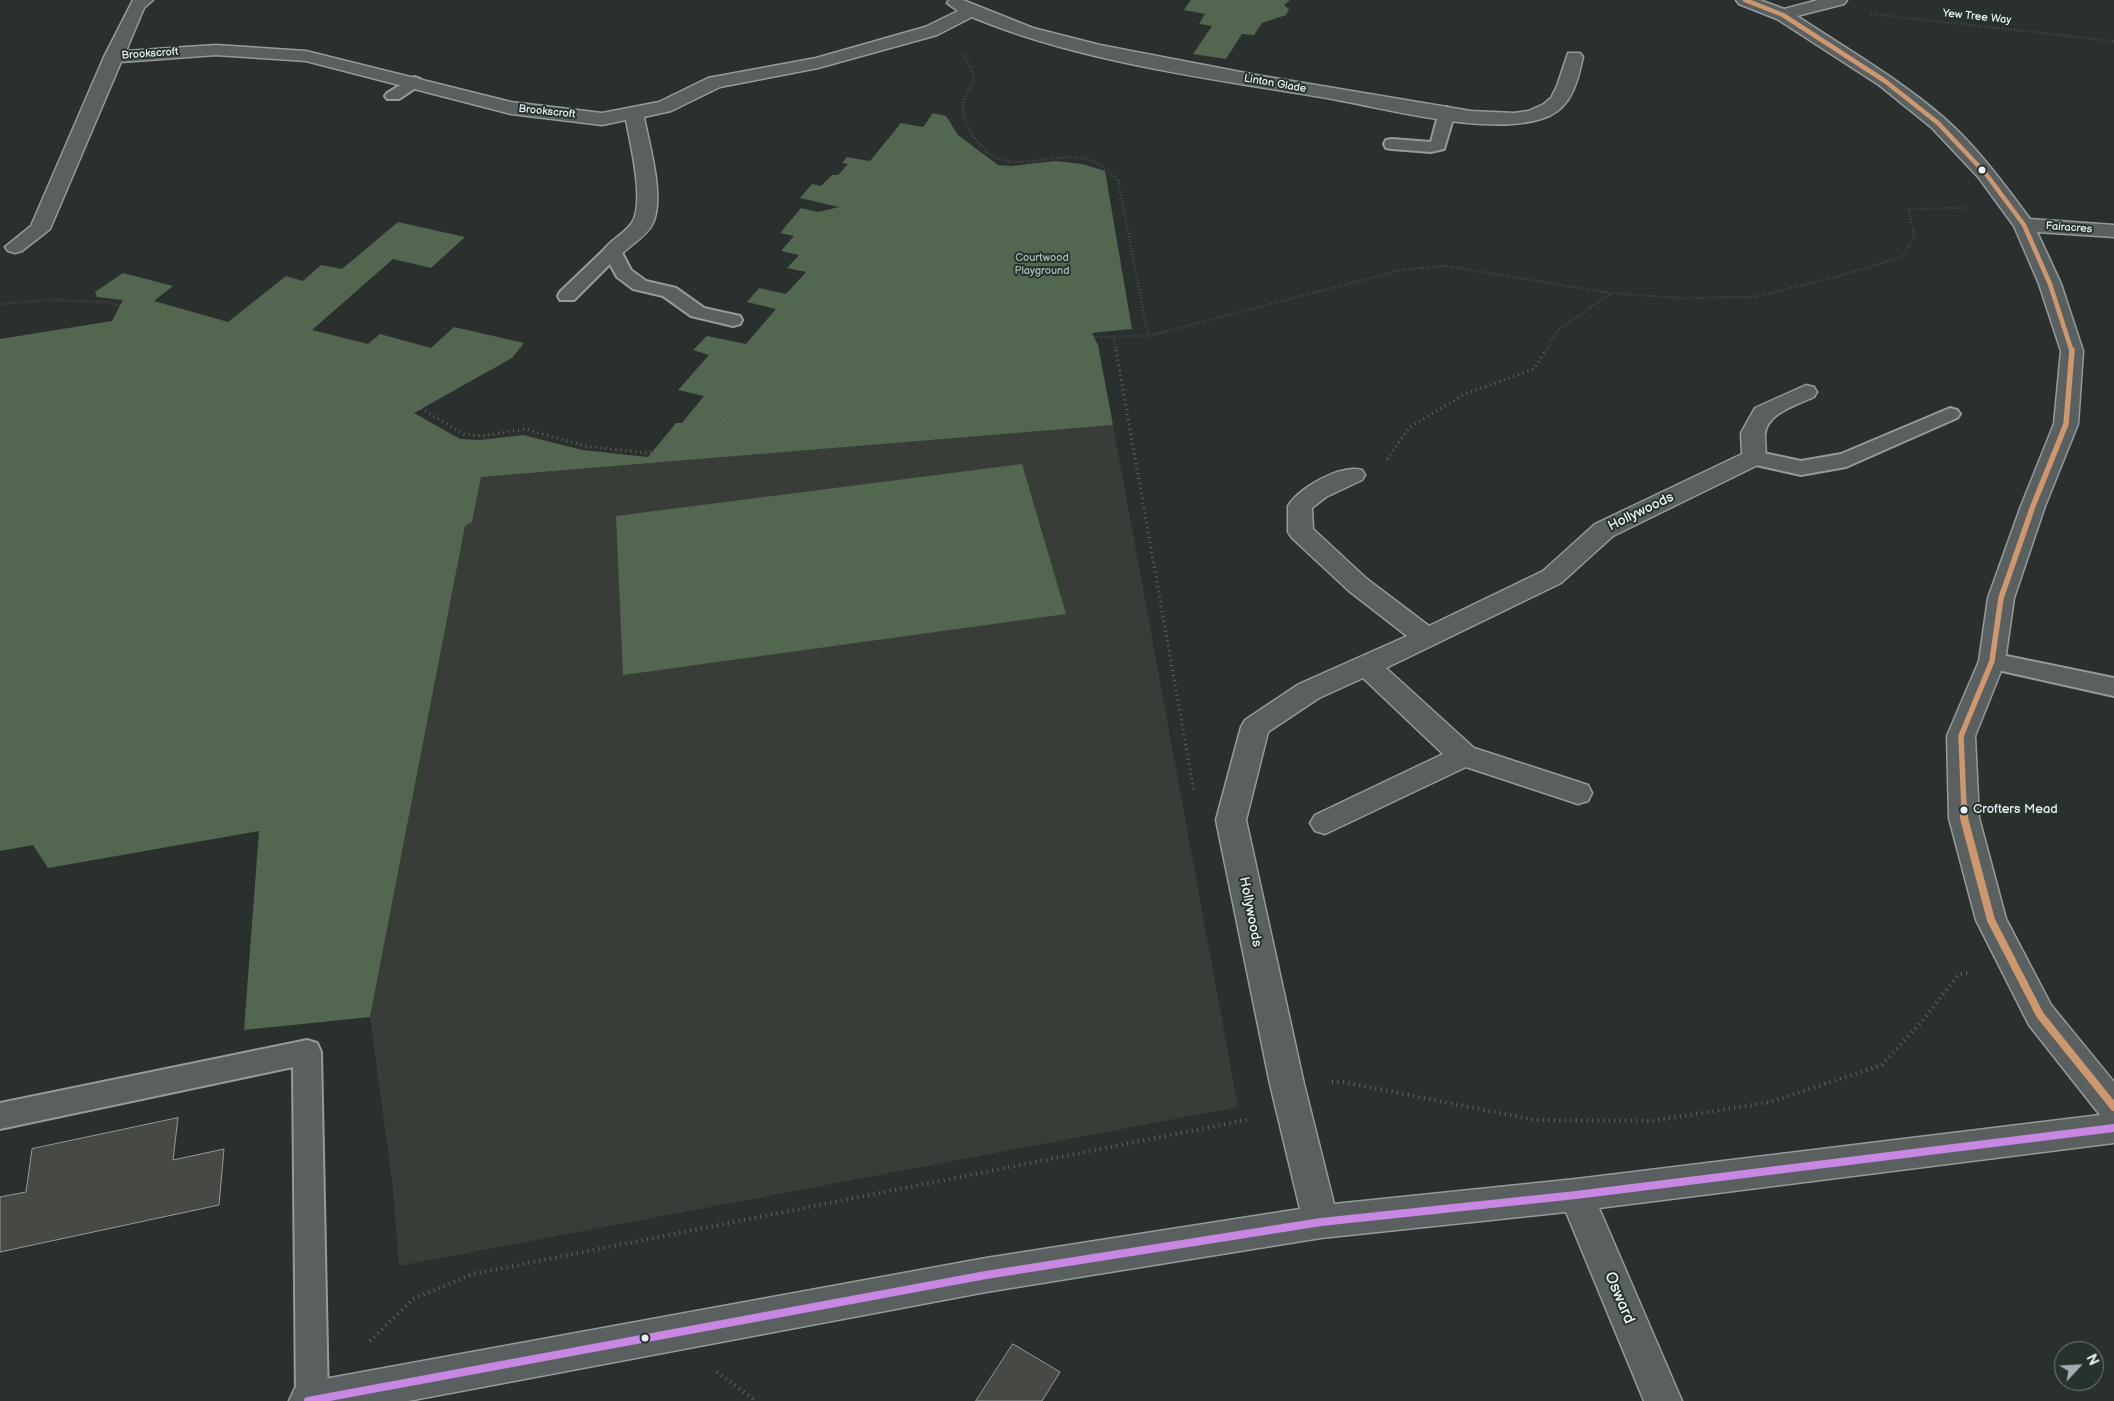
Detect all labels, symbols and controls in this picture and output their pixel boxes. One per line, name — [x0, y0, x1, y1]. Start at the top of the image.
street label: Yew Tree Way — [1942, 7, 2012, 27]
street label: Brookscroft — [121, 45, 179, 63]
street label: Linton Glade — [1243, 72, 1307, 96]
street label: Brookscroft — [518, 102, 576, 122]
unlabelled marker — [1977, 165, 1987, 175]
street label: Fairacres — [2045, 220, 2093, 236]
park label: Courtwood Playground — [1014, 251, 1070, 277]
street label: Hollywoods — [1605, 489, 1677, 535]
place label: Crofters Mead — [1973, 802, 2058, 818]
marker: Crofters Mead — [1959, 805, 1969, 815]
street label: Hollywoods — [1235, 876, 1265, 948]
street label: Osward — [1600, 1269, 1638, 1327]
unlabelled marker — [640, 1333, 650, 1343]
north arrow — [2054, 1341, 2104, 1391]
text: N — [2082, 1352, 2102, 1368]

